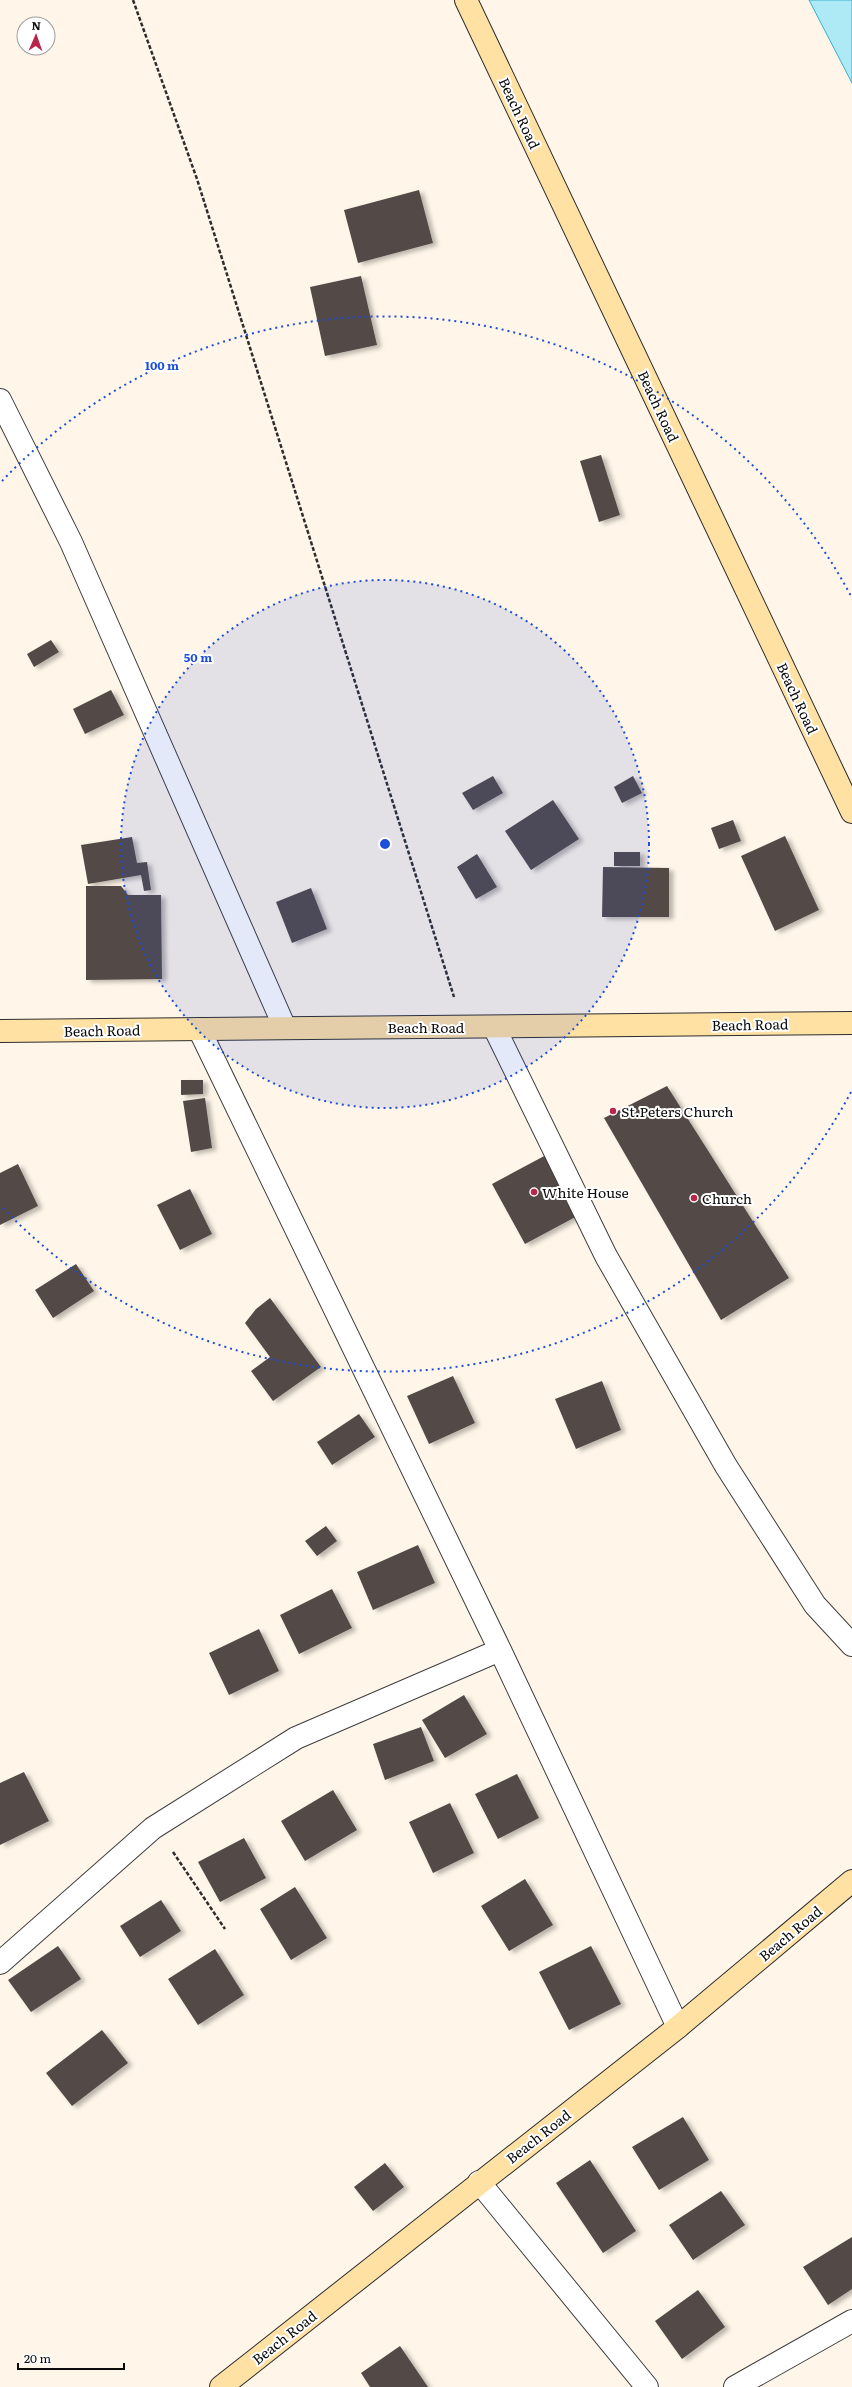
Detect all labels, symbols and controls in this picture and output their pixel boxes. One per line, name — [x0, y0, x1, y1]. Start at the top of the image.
north arrow — [16, 16, 56, 56]
text: N — [31, 17, 41, 33]
street label: Beach Road — [495, 74, 545, 152]
text: 100 m — [145, 356, 179, 374]
street label: Beach Road — [634, 367, 684, 445]
text: 50 m — [184, 648, 212, 666]
street label: Beach Road — [773, 659, 823, 737]
centre of rings — [378, 837, 392, 851]
street label: Beach Road — [711, 1013, 789, 1035]
street label: Beach Road — [388, 1017, 465, 1037]
street label: Beach Road — [63, 1019, 141, 1041]
place label: St.Peters Church — [621, 1101, 734, 1121]
marker: St.Peters Church — [608, 1106, 618, 1116]
place label: White House — [542, 1182, 629, 1202]
marker: White House — [529, 1187, 539, 1197]
place label: Church — [702, 1188, 752, 1208]
marker: Church — [689, 1193, 699, 1203]
street label: Beach Road — [754, 1900, 826, 1965]
street label: Beach Road — [502, 2104, 575, 2168]
street label: Beach Road — [248, 2305, 321, 2369]
scale bar — [18, 2345, 124, 2371]
text: 20 m — [24, 2349, 51, 2367]

